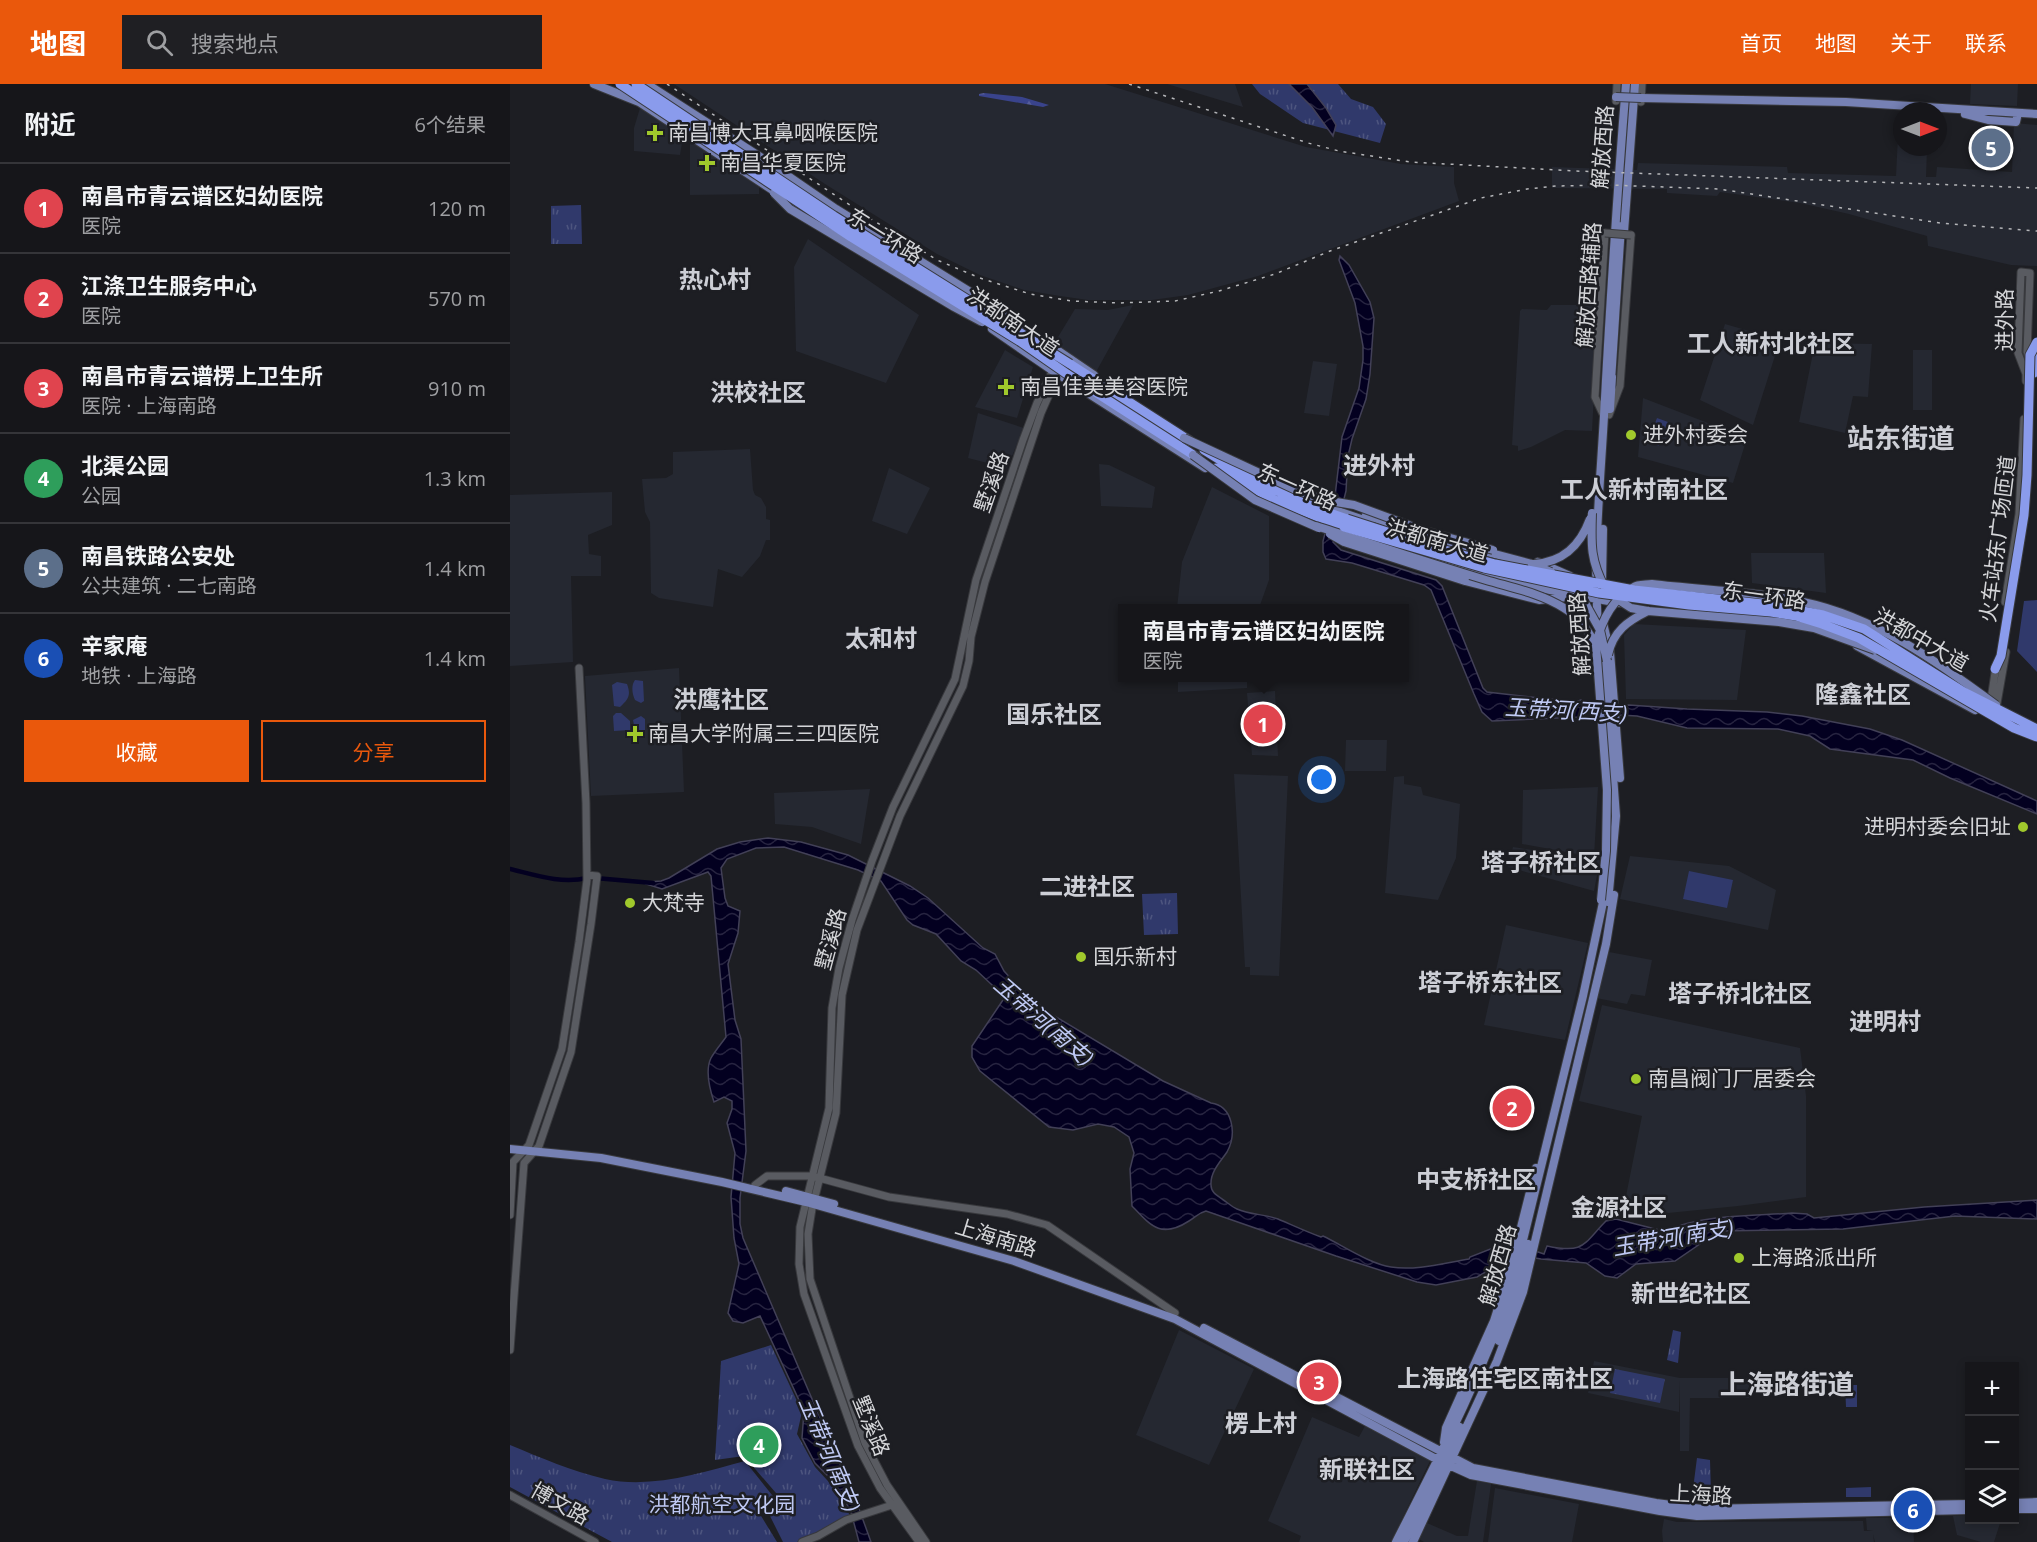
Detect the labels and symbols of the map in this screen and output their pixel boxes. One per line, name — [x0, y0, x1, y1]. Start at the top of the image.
north arrow — [1893, 102, 1947, 156]
street label: 解放西路 — [1585, 104, 1619, 190]
place label: 南昌博大耳鼻咽喉医院 — [668, 118, 878, 146]
marker: 南昌博大耳鼻咽喉医院 — [646, 124, 664, 142]
pin: 5 — [1972, 126, 2010, 170]
place label: 南昌华夏医院 — [720, 148, 846, 176]
marker: 南昌华夏医院 — [698, 154, 716, 172]
street label: 东一环路 — [842, 201, 929, 269]
street label: 解放西路辅路 — [1570, 221, 1606, 349]
district label: 热心村 — [679, 262, 751, 295]
street label: 洪都南大道 — [962, 280, 1065, 362]
street label: 进外路 — [1990, 289, 2018, 352]
district label: 工人新村北社区 — [1687, 326, 1855, 359]
place label: 南昌佳美美容医院 — [1020, 372, 1188, 400]
district label: 洪校社区 — [710, 375, 806, 408]
marker: 南昌佳美美容医院 — [997, 378, 1015, 396]
district label: 站东街道 — [1847, 419, 1955, 456]
place label: 进外村委会 — [1643, 420, 1748, 448]
marker: 进外村委会 — [1624, 428, 1638, 442]
street label: 墅溪路 — [968, 447, 1015, 516]
district label: 进外村 — [1343, 448, 1415, 481]
street label: 火车站东广场匝道 — [1973, 454, 2021, 624]
street label: 东一环路 — [1253, 456, 1341, 516]
district label: 工人新村南社区 — [1560, 472, 1728, 505]
street label: 洪都南大道 — [1383, 512, 1492, 568]
street label: 东一环路 — [1721, 575, 1808, 615]
street label: 解放西路 — [1562, 591, 1596, 677]
street label: 洪都中大道 — [1869, 601, 1974, 678]
district label: 太和村 — [845, 621, 917, 654]
district label: 隆鑫社区 — [1815, 677, 1911, 710]
district label: 洪鹰社区 — [673, 682, 769, 715]
water label: 玉带河(西支) — [1504, 691, 1628, 727]
district label: 国乐社区 — [1006, 697, 1102, 730]
pin: 1 — [1244, 702, 1282, 746]
place label: 南昌大学附属三三四医院 — [648, 719, 879, 747]
marker: 南昌大学附属三三四医院 — [626, 725, 644, 743]
your location — [1307, 765, 1336, 794]
place label: 进明村委会旧址 — [1864, 812, 2011, 840]
marker: 进明村委会旧址 — [2016, 820, 2030, 834]
district label: 塔子桥社区 — [1481, 845, 1601, 878]
district label: 二进社区 — [1039, 869, 1135, 902]
place label: 大梵寺 — [642, 888, 705, 916]
marker: 大梵寺 — [623, 896, 637, 910]
street label: 墅溪路 — [808, 905, 852, 973]
place label: 国乐新村 — [1093, 942, 1177, 970]
marker: 国乐新村 — [1074, 950, 1088, 964]
district label: 塔子桥东社区 — [1418, 965, 1562, 998]
water label: 玉带河(南支) — [989, 969, 1101, 1072]
district label: 塔子桥北社区 — [1668, 976, 1812, 1009]
district label: 进明村 — [1849, 1004, 1921, 1037]
place label: 南昌阀门厂居委会 — [1648, 1064, 1816, 1092]
marker: 南昌阀门厂居委会 — [1629, 1072, 1643, 1086]
pin: 2 — [1492, 1086, 1532, 1130]
district label: 中支桥社区 — [1416, 1162, 1536, 1195]
district label: 金源社区 — [1571, 1190, 1667, 1223]
street label: 上海南路 — [952, 1211, 1041, 1263]
water label: 玉带河(南支) — [1610, 1211, 1736, 1261]
street label: 解放西路 — [1472, 1220, 1522, 1309]
place label: 上海路派出所 — [1751, 1243, 1877, 1271]
marker: 上海路派出所 — [1732, 1251, 1746, 1265]
district label: 新世纪社区 — [1631, 1276, 1751, 1309]
pin: 3 — [1300, 1360, 1338, 1404]
district label: 上海路住宅区南社区 — [1397, 1361, 1613, 1394]
district label: 上海路街道 — [1720, 1365, 1855, 1402]
water label: 玉带河(南支) — [793, 1391, 869, 1516]
street label: 墅溪路 — [847, 1391, 897, 1460]
district label: 楞上村 — [1225, 1406, 1297, 1439]
pin: 4 — [740, 1422, 778, 1468]
district label: 新联社区 — [1319, 1452, 1415, 1485]
street label: 博文路 — [526, 1476, 595, 1531]
street label: 上海路 — [1669, 1478, 1733, 1510]
pin: 6 — [1894, 1488, 1932, 1532]
park label: 洪都航空文化园 — [649, 1490, 796, 1518]

